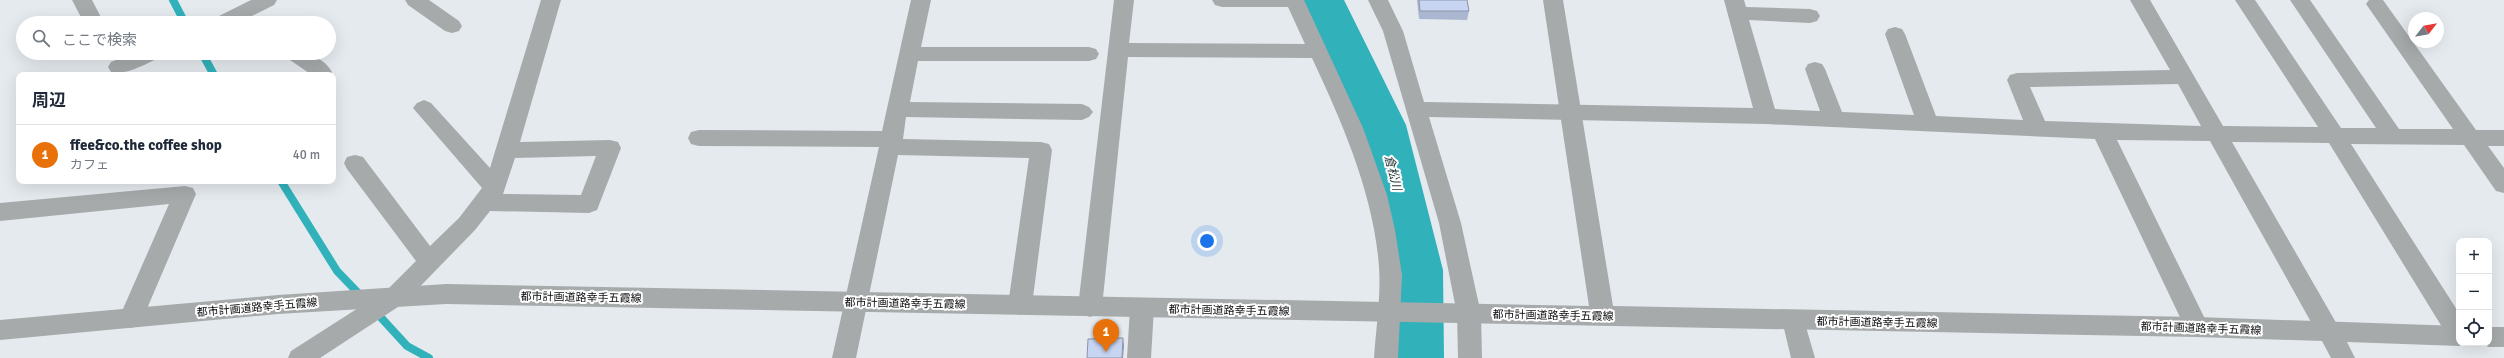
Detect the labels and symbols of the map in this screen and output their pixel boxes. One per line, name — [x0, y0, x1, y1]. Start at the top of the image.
north arrow — [2408, 12, 2444, 48]
water label: 倉松川 — [1381, 154, 1405, 194]
your location — [1197, 231, 1217, 251]
street label: 都市計画道路幸手五霞線 — [520, 290, 642, 305]
street label: 都市計画道路幸手五霞線 — [196, 296, 318, 319]
street label: 都市計画道路幸手五霞線 — [844, 296, 966, 311]
street label: 都市計画道路幸手五霞線 — [1168, 303, 1290, 318]
street label: 都市計画道路幸手五霞線 — [1492, 308, 1614, 323]
street label: 都市計画道路幸手五霞線 — [1816, 315, 1938, 330]
pin: 1 — [1093, 319, 1119, 352]
street label: 都市計画道路幸手五霞線 — [2140, 320, 2262, 337]

